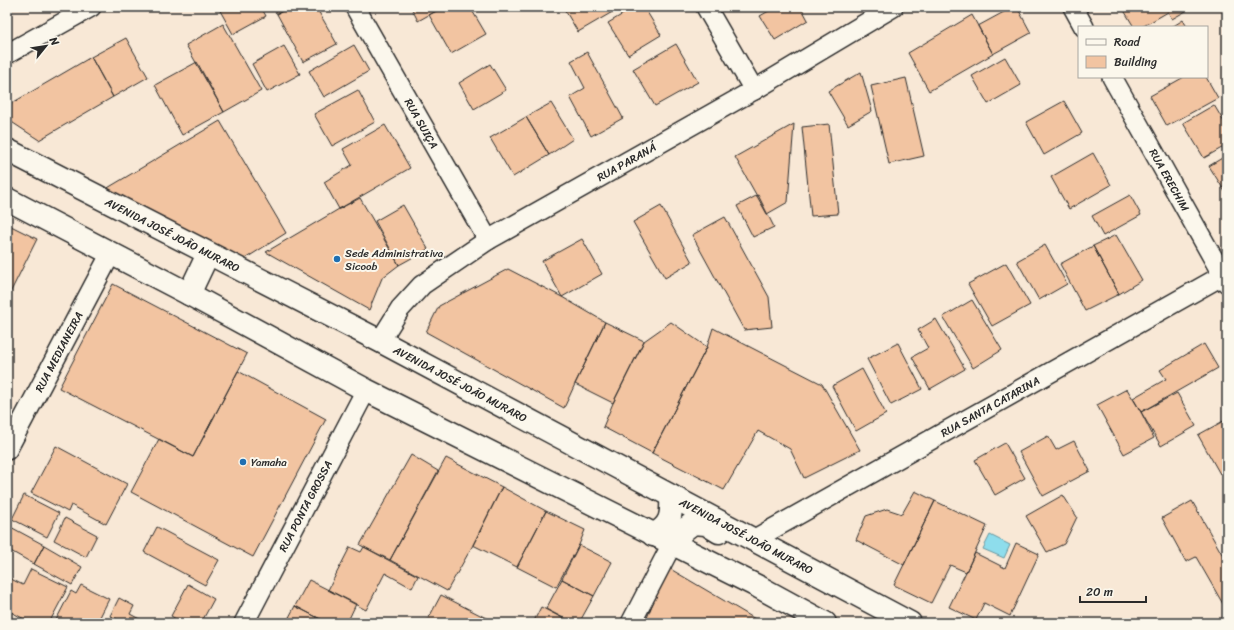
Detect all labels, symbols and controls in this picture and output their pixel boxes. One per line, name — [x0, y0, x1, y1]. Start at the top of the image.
north arrow — [26, 26, 66, 66]
legend — [1078, 26, 1208, 78]
text: Road — [1114, 31, 1141, 53]
text: N — [44, 32, 65, 50]
text: Building — [1114, 51, 1157, 73]
street label: RUA SUIÇA — [399, 95, 443, 153]
street label: RUA PARANÁ — [593, 137, 661, 187]
street label: RUA ERECHIM — [1144, 145, 1195, 216]
street label: AVENIDA JOSÉ JOÃO MURARO — [101, 192, 243, 278]
place label: Sede Administrativa Sicoob — [345, 244, 444, 276]
marker: Sede Administrativa Sicoob — [332, 254, 342, 264]
street label: RUA MEDIANEIRA — [30, 308, 88, 396]
street label: AVENIDA JOSÉ JOÃO MURARO — [389, 340, 530, 428]
street label: RUA SANTA CATARINA — [937, 371, 1043, 443]
place label: Yamaha — [251, 453, 287, 472]
marker: Yamaha — [238, 457, 248, 467]
street label: RUA PONTA GROSSA — [274, 457, 338, 556]
street label: AVENIDA JOSÉ JOÃO MURARO — [675, 492, 816, 580]
scale bar — [1080, 578, 1146, 604]
text: 20 m — [1086, 581, 1113, 603]

